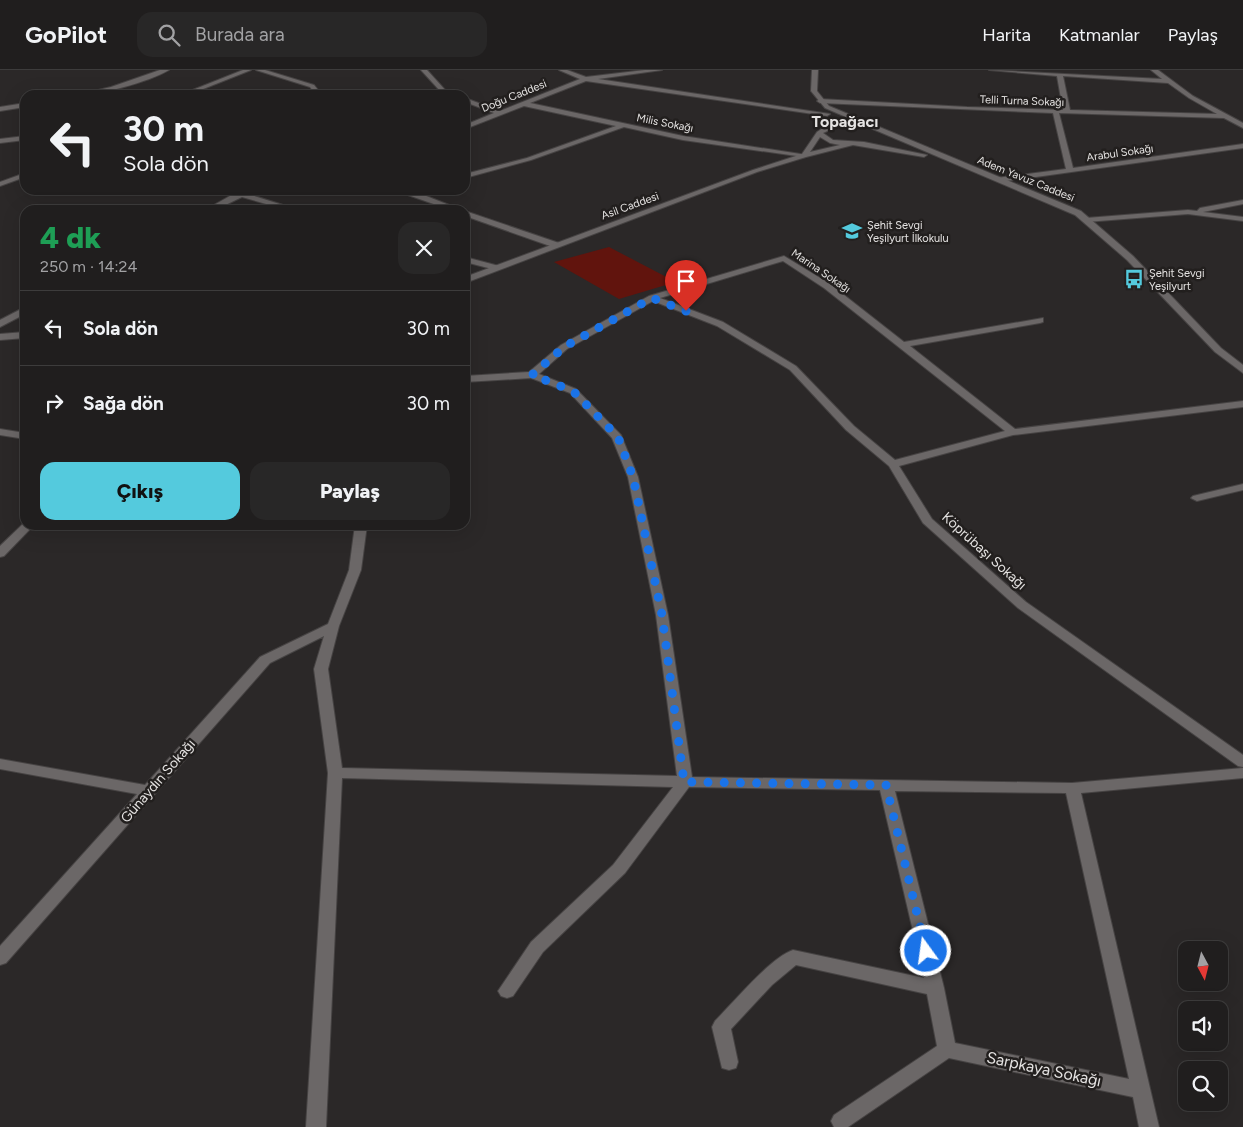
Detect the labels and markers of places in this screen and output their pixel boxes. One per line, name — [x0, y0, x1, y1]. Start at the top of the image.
place label: Şehit Sevgi Yeşilyurt İlkokulu — [867, 219, 949, 245]
school or university icon: Şehit Sevgi Yeşilyurt İlkokulu — [841, 220, 863, 242]
pin — [665, 260, 707, 311]
place label: Şehit Sevgi Yeşilyurt — [1149, 267, 1205, 293]
bus stop icon: Şehit Sevgi Yeşilyurt — [1123, 268, 1145, 290]

